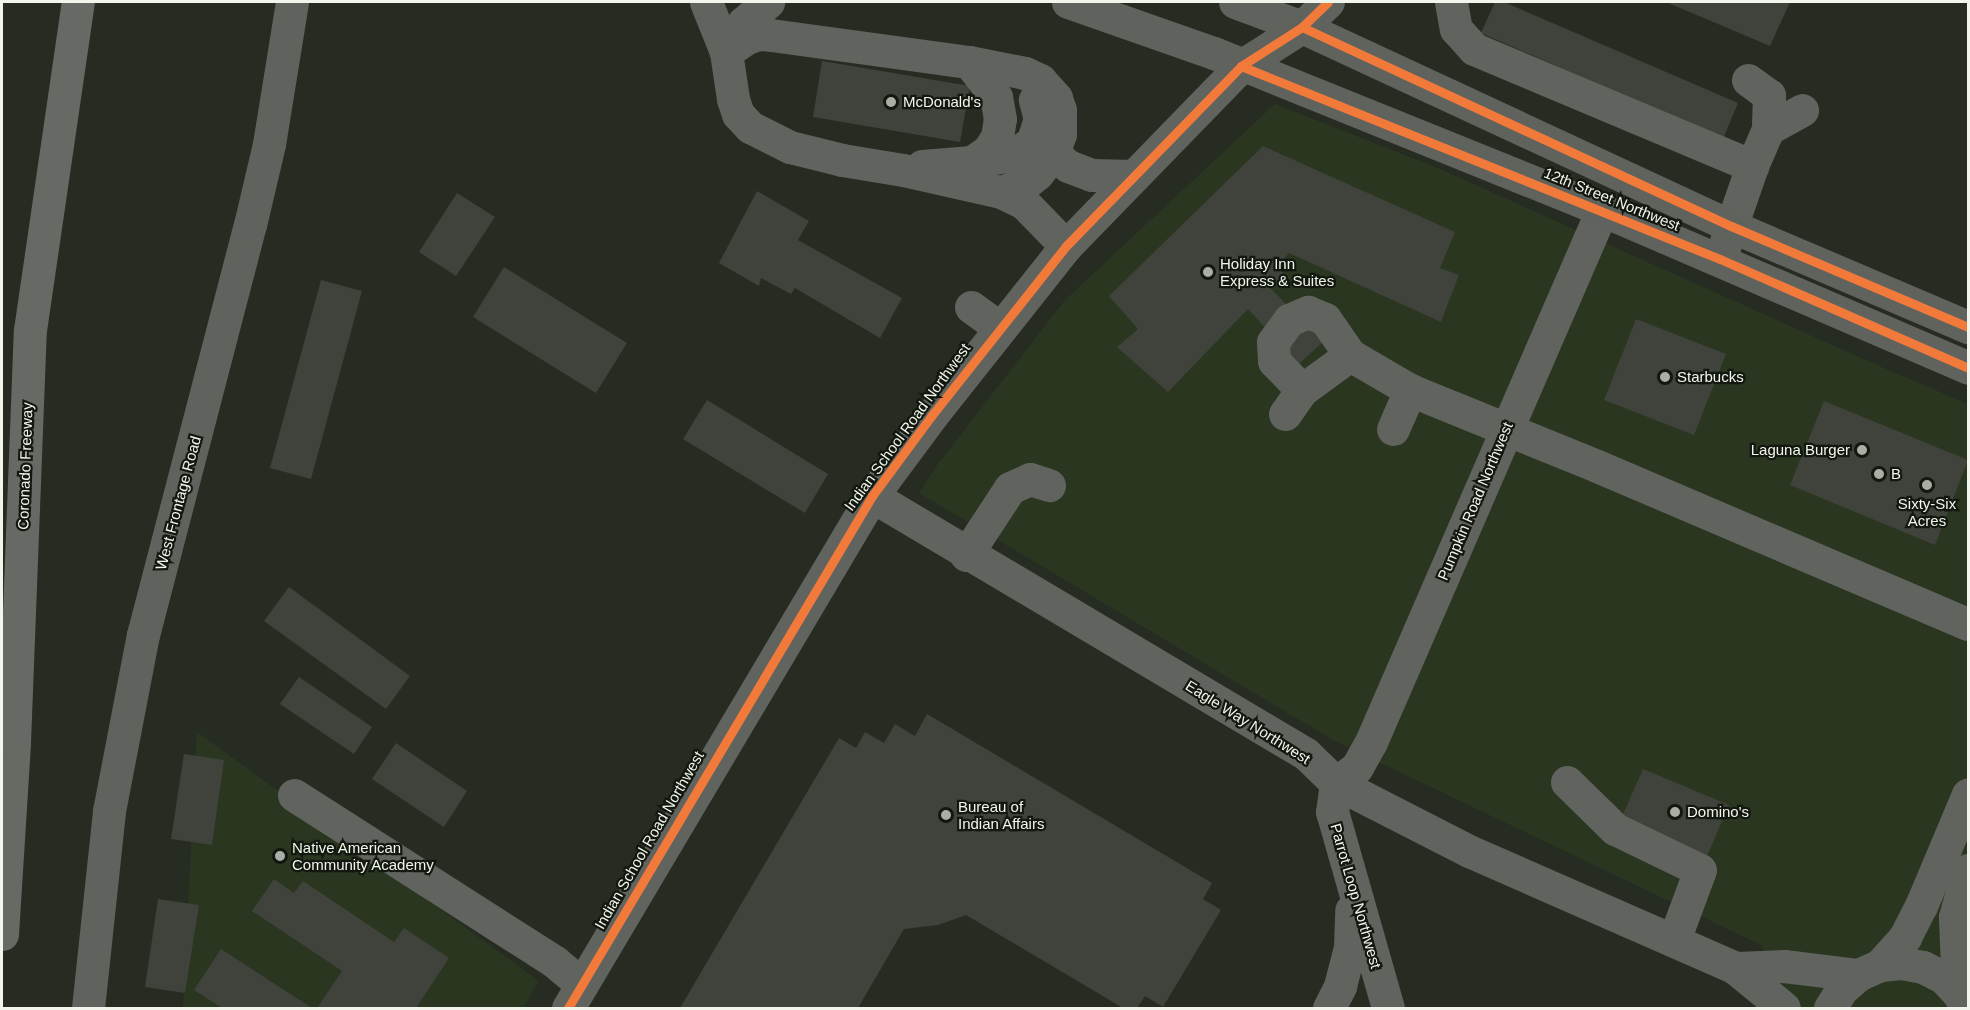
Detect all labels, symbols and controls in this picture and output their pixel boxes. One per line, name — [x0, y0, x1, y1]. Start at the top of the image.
place label: McDonald's — [903, 93, 981, 111]
marker: McDonald's — [884, 95, 898, 109]
street label: 12th Street Northwest — [1541, 163, 1683, 235]
place label: Holiday Inn Express & Suites — [1220, 254, 1334, 289]
marker: Holiday Inn Express & Suites — [1201, 265, 1215, 279]
street label: Indian School Road Northwest — [840, 340, 974, 514]
place label: Starbucks — [1677, 368, 1744, 386]
marker: Starbucks — [1658, 370, 1672, 384]
street label: Coronado Freeway — [14, 402, 36, 530]
street label: Pumpkin Road Northwest — [1433, 419, 1517, 583]
street label: West Frontage Road — [151, 434, 205, 572]
place label: Laguna Burger — [1751, 441, 1850, 459]
marker: Laguna Burger — [1855, 443, 1869, 457]
place label: B — [1891, 465, 1901, 483]
marker: B — [1872, 467, 1886, 481]
marker: Sixty-Six Acres — [1920, 478, 1934, 492]
place label: Sixty-Six Acres — [1898, 494, 1956, 529]
street label: Eagle Way Northwest — [1182, 676, 1314, 768]
street label: Indian School Road Northwest — [591, 748, 707, 932]
place label: Bureau of Indian Affairs — [958, 797, 1045, 832]
place label: Domino's — [1687, 803, 1749, 821]
marker: Domino's — [1668, 805, 1682, 819]
marker: Bureau of Indian Affairs — [939, 808, 953, 822]
street label: Parrot Loop Northwest — [1327, 821, 1385, 971]
place label: Native American Community Academy — [292, 838, 435, 873]
marker: Native American Community Academy — [273, 849, 287, 863]

